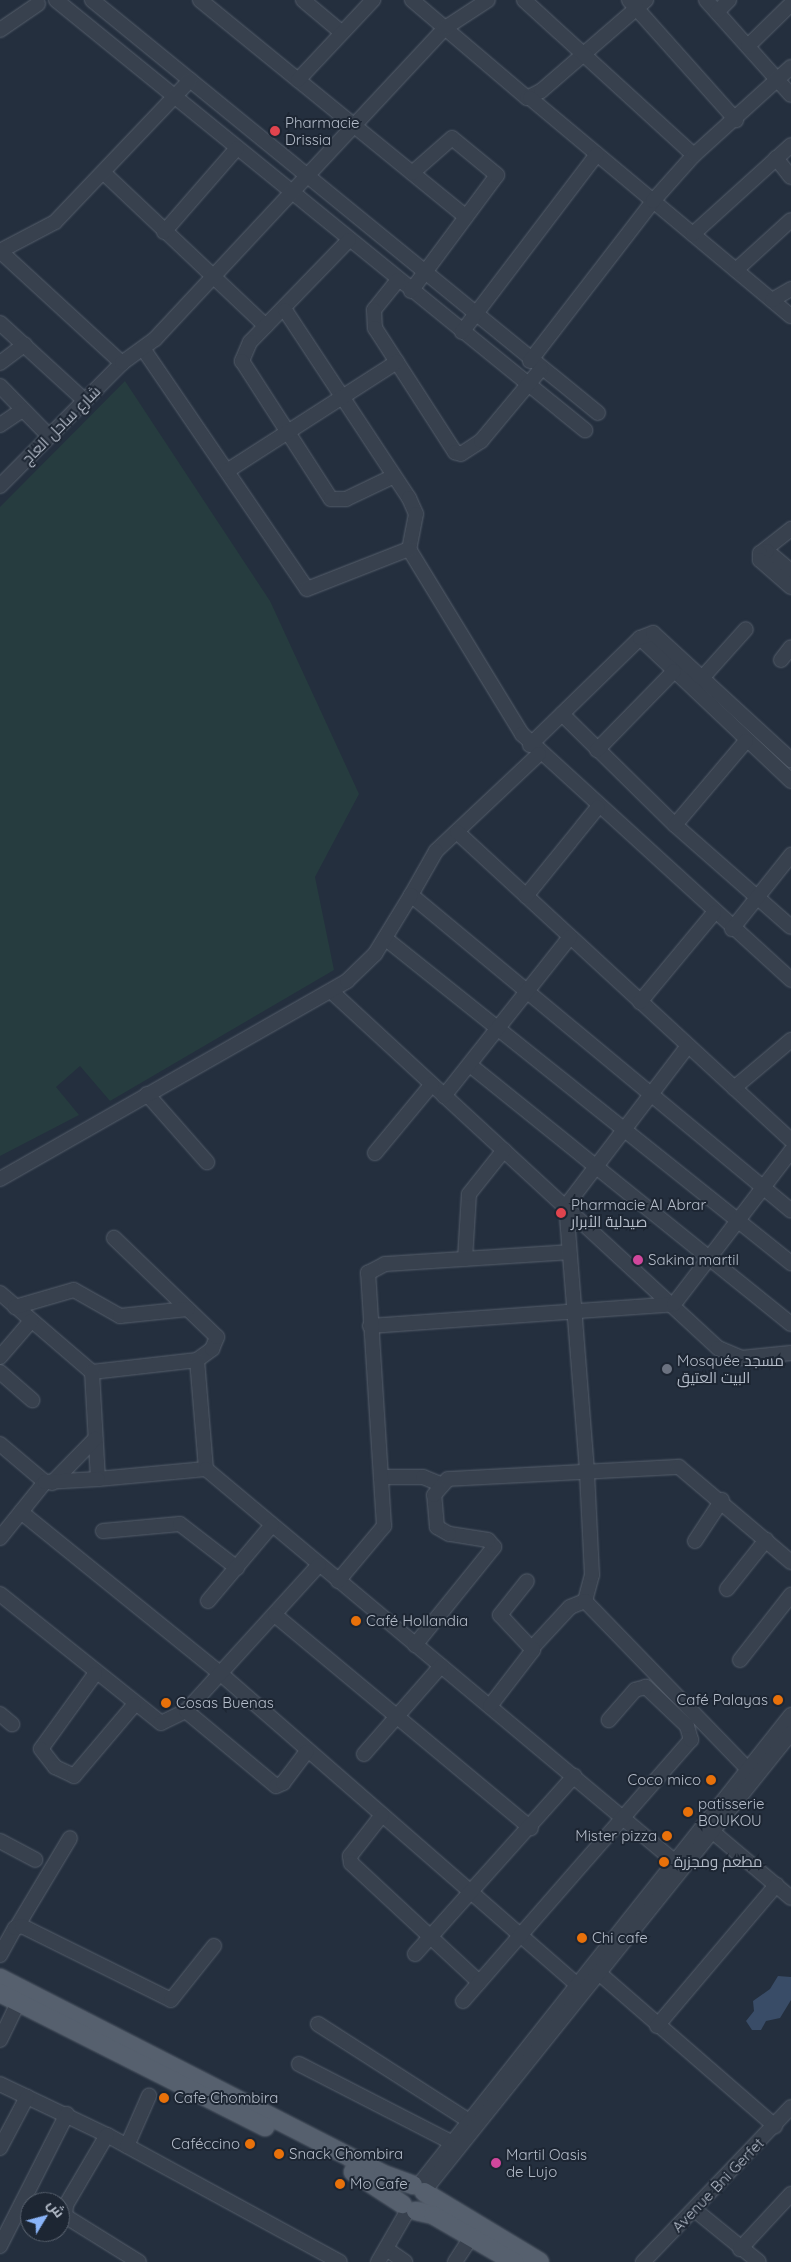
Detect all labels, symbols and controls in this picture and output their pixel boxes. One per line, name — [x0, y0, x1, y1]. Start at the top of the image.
place label: Pharmacie Drissia — [285, 113, 360, 148]
marker: Pharmacie Drissia — [269, 125, 281, 137]
street label: شارع ساحل العاج — [18, 382, 104, 468]
place label: Pharmacie Al Abrar صيدلية الأبرار — [571, 1195, 706, 1230]
marker: Pharmacie Al Abrar صيدلية الأبرار — [555, 1207, 567, 1219]
place label: Sakina martil — [648, 1251, 739, 1269]
marker: Sakina martil — [632, 1254, 644, 1266]
place label: Mosquée مسجد البيت العتيق — [677, 1351, 784, 1386]
marker: Mosquée مسجد البيت العتيق — [661, 1363, 673, 1375]
place label: Café Hollandia — [366, 1612, 468, 1630]
marker: Café Hollandia — [350, 1615, 362, 1627]
place label: Café Palayas — [677, 1691, 768, 1709]
place label: Cosas Buenas — [176, 1694, 274, 1712]
marker: Café Palayas — [772, 1694, 784, 1706]
marker: Cosas Buenas — [160, 1697, 172, 1709]
place label: Coco mico — [628, 1771, 701, 1789]
marker: Coco mico — [705, 1774, 717, 1786]
place label: patisserie BOUKOU — [698, 1794, 764, 1829]
marker: patisserie BOUKOU — [682, 1806, 694, 1818]
place label: Mister pizza — [575, 1827, 657, 1845]
marker: Mister pizza — [661, 1830, 673, 1842]
place label: مطعم ومجزرة — [674, 1853, 762, 1871]
marker: مطعم ومجزرة — [658, 1856, 670, 1868]
place label: Chi cafe — [592, 1929, 648, 1947]
marker: Chi cafe — [576, 1932, 588, 1944]
place label: Cafe Chombira — [174, 2089, 278, 2107]
marker: Cafe Chombira — [158, 2092, 170, 2104]
street label: Avenue Bni Gerfet — [668, 2134, 768, 2236]
place label: Caféccino — [171, 2135, 240, 2153]
marker: Caféccino — [244, 2138, 256, 2150]
place label: Snack Chombira — [289, 2145, 403, 2163]
place label: Martil Oasis de Lujo — [506, 2145, 587, 2180]
marker: Snack Chombira — [273, 2148, 285, 2160]
marker: Martil Oasis de Lujo — [490, 2157, 502, 2169]
place label: Mo Cafe — [350, 2175, 408, 2193]
marker: Mo Cafe — [334, 2178, 346, 2190]
north arrow — [20, 2192, 70, 2242]
text: ش — [44, 2196, 69, 2221]

